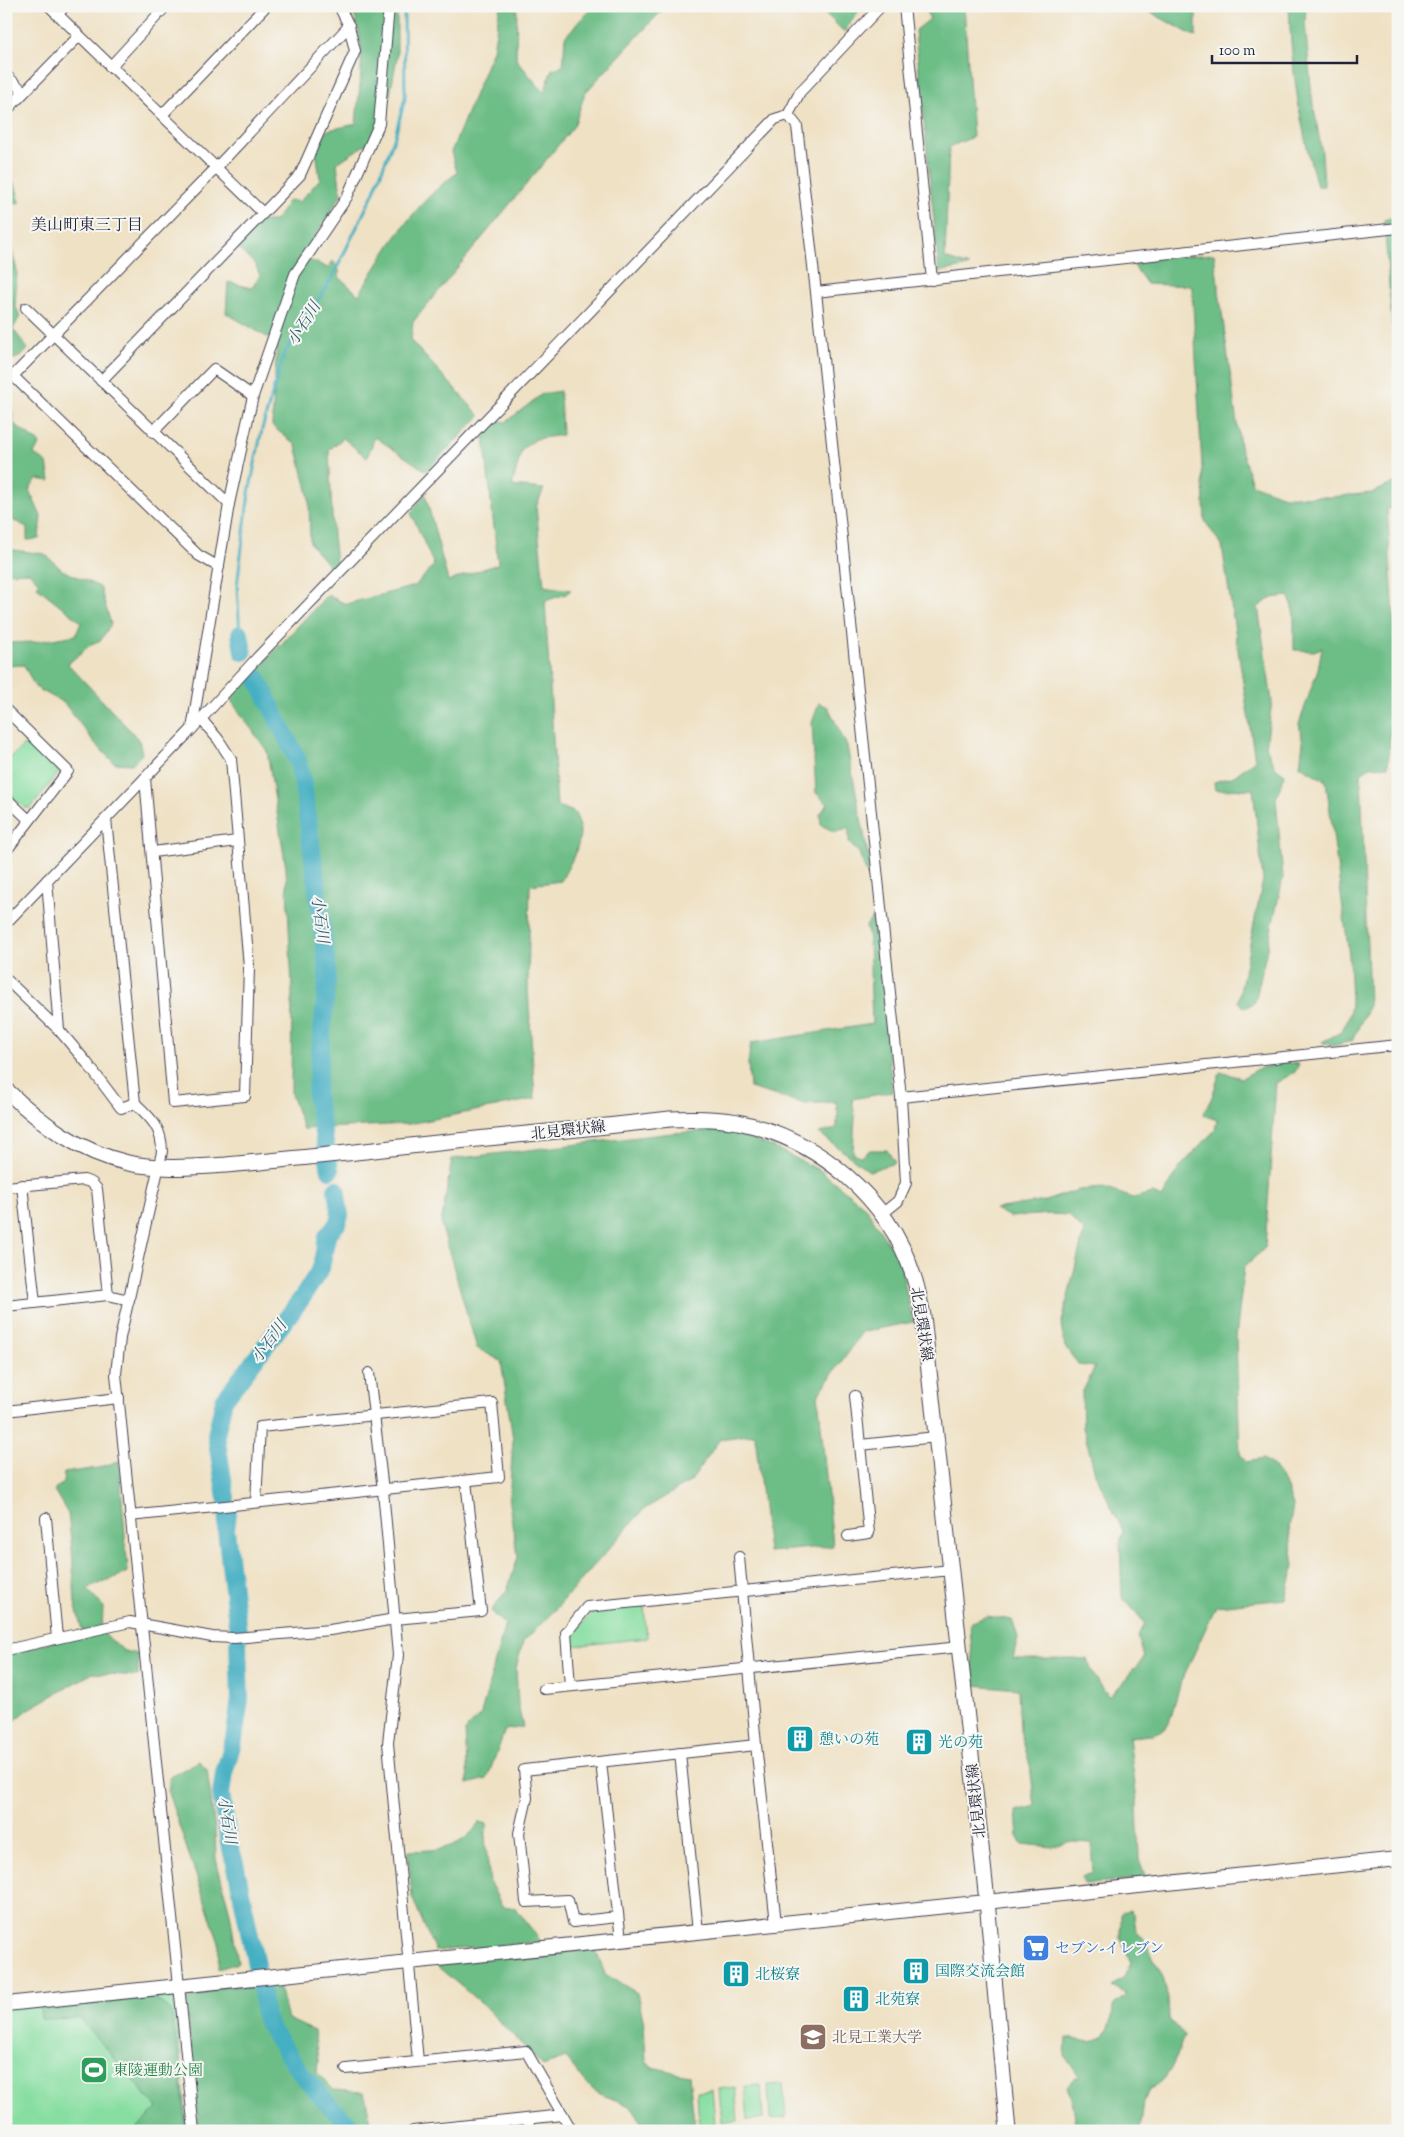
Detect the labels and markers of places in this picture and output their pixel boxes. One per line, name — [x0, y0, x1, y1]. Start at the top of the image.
building icon: 憩いの苑 — [785, 1724, 815, 1754]
building icon: 光の苑 — [904, 1727, 934, 1757]
place label: 憩いの苑 — [819, 1730, 879, 1751]
place label: 光の苑 — [938, 1733, 983, 1754]
supermarket icon: セブン-イレブン — [1021, 1933, 1051, 1963]
place label: セブン-イレブン — [1055, 1939, 1164, 1960]
building icon: 国際交流会館 — [901, 1956, 931, 1986]
building icon: 北桜寮 — [721, 1959, 751, 1989]
place label: 国際交流会館 — [935, 1962, 1025, 1983]
place label: 北桜寮 — [755, 1965, 800, 1986]
building icon: 北苑寮 — [841, 1984, 871, 2014]
place label: 北苑寮 — [875, 1990, 920, 2011]
school or university icon: 北見工業大学 — [798, 2022, 828, 2052]
place label: 北見工業大学 — [832, 2028, 922, 2049]
sports icon: 東陵運動公園 — [79, 2055, 109, 2085]
place label: 東陵運動公園 — [113, 2061, 203, 2082]

